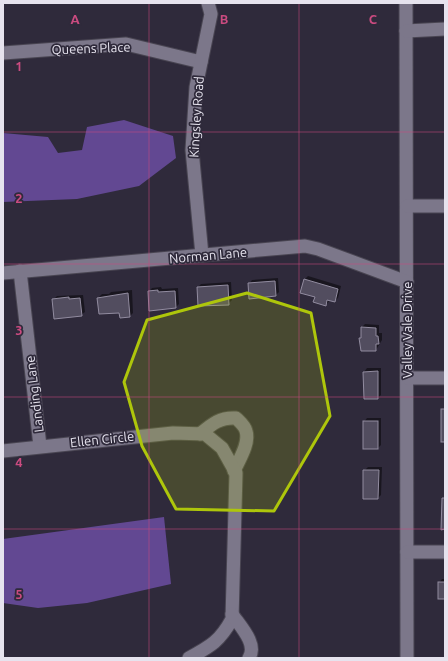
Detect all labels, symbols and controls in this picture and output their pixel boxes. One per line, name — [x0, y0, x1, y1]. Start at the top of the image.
text: A — [70, 12, 80, 26]
text: B — [220, 12, 229, 26]
text: C — [369, 12, 378, 26]
street label: Queens Place — [51, 40, 131, 57]
text: 1 — [15, 59, 23, 73]
street label: Kingsley Road — [186, 76, 206, 158]
text: 2 — [15, 191, 23, 205]
street label: Norman Lane — [169, 245, 247, 265]
street label: Valley Vale Drive — [400, 282, 414, 378]
text: 3 — [15, 323, 23, 337]
street label: Landing Lane — [22, 355, 46, 433]
street label: Ellen Circle — [69, 429, 135, 449]
text: 4 — [15, 455, 23, 469]
text: 5 — [15, 587, 23, 601]

